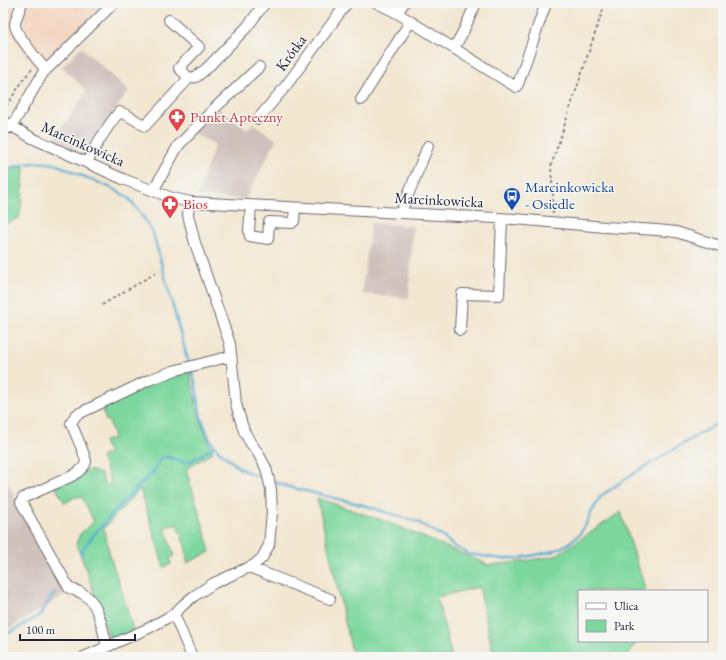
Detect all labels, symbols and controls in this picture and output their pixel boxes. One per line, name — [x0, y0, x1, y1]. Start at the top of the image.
street label: Krótka — [271, 31, 310, 75]
pharmacy icon: Punkt Apteczny — [167, 107, 187, 132]
place label: Punkt Apteczny — [190, 107, 283, 126]
street label: Marcinkowicka — [39, 117, 128, 170]
place label: Marcinkowicka - Osiedle — [525, 177, 614, 213]
bus stop icon: Marcinkowicka - Osiedle — [502, 186, 522, 211]
street label: Marcinkowicka — [394, 188, 484, 211]
pharmacy icon: Bios — [160, 194, 180, 219]
place label: Bios — [183, 194, 208, 213]
legend — [578, 590, 708, 642]
text: Ulica — [614, 598, 638, 614]
scale bar — [20, 616, 135, 642]
text: Park — [614, 618, 635, 634]
text: 100 m — [26, 622, 56, 638]

